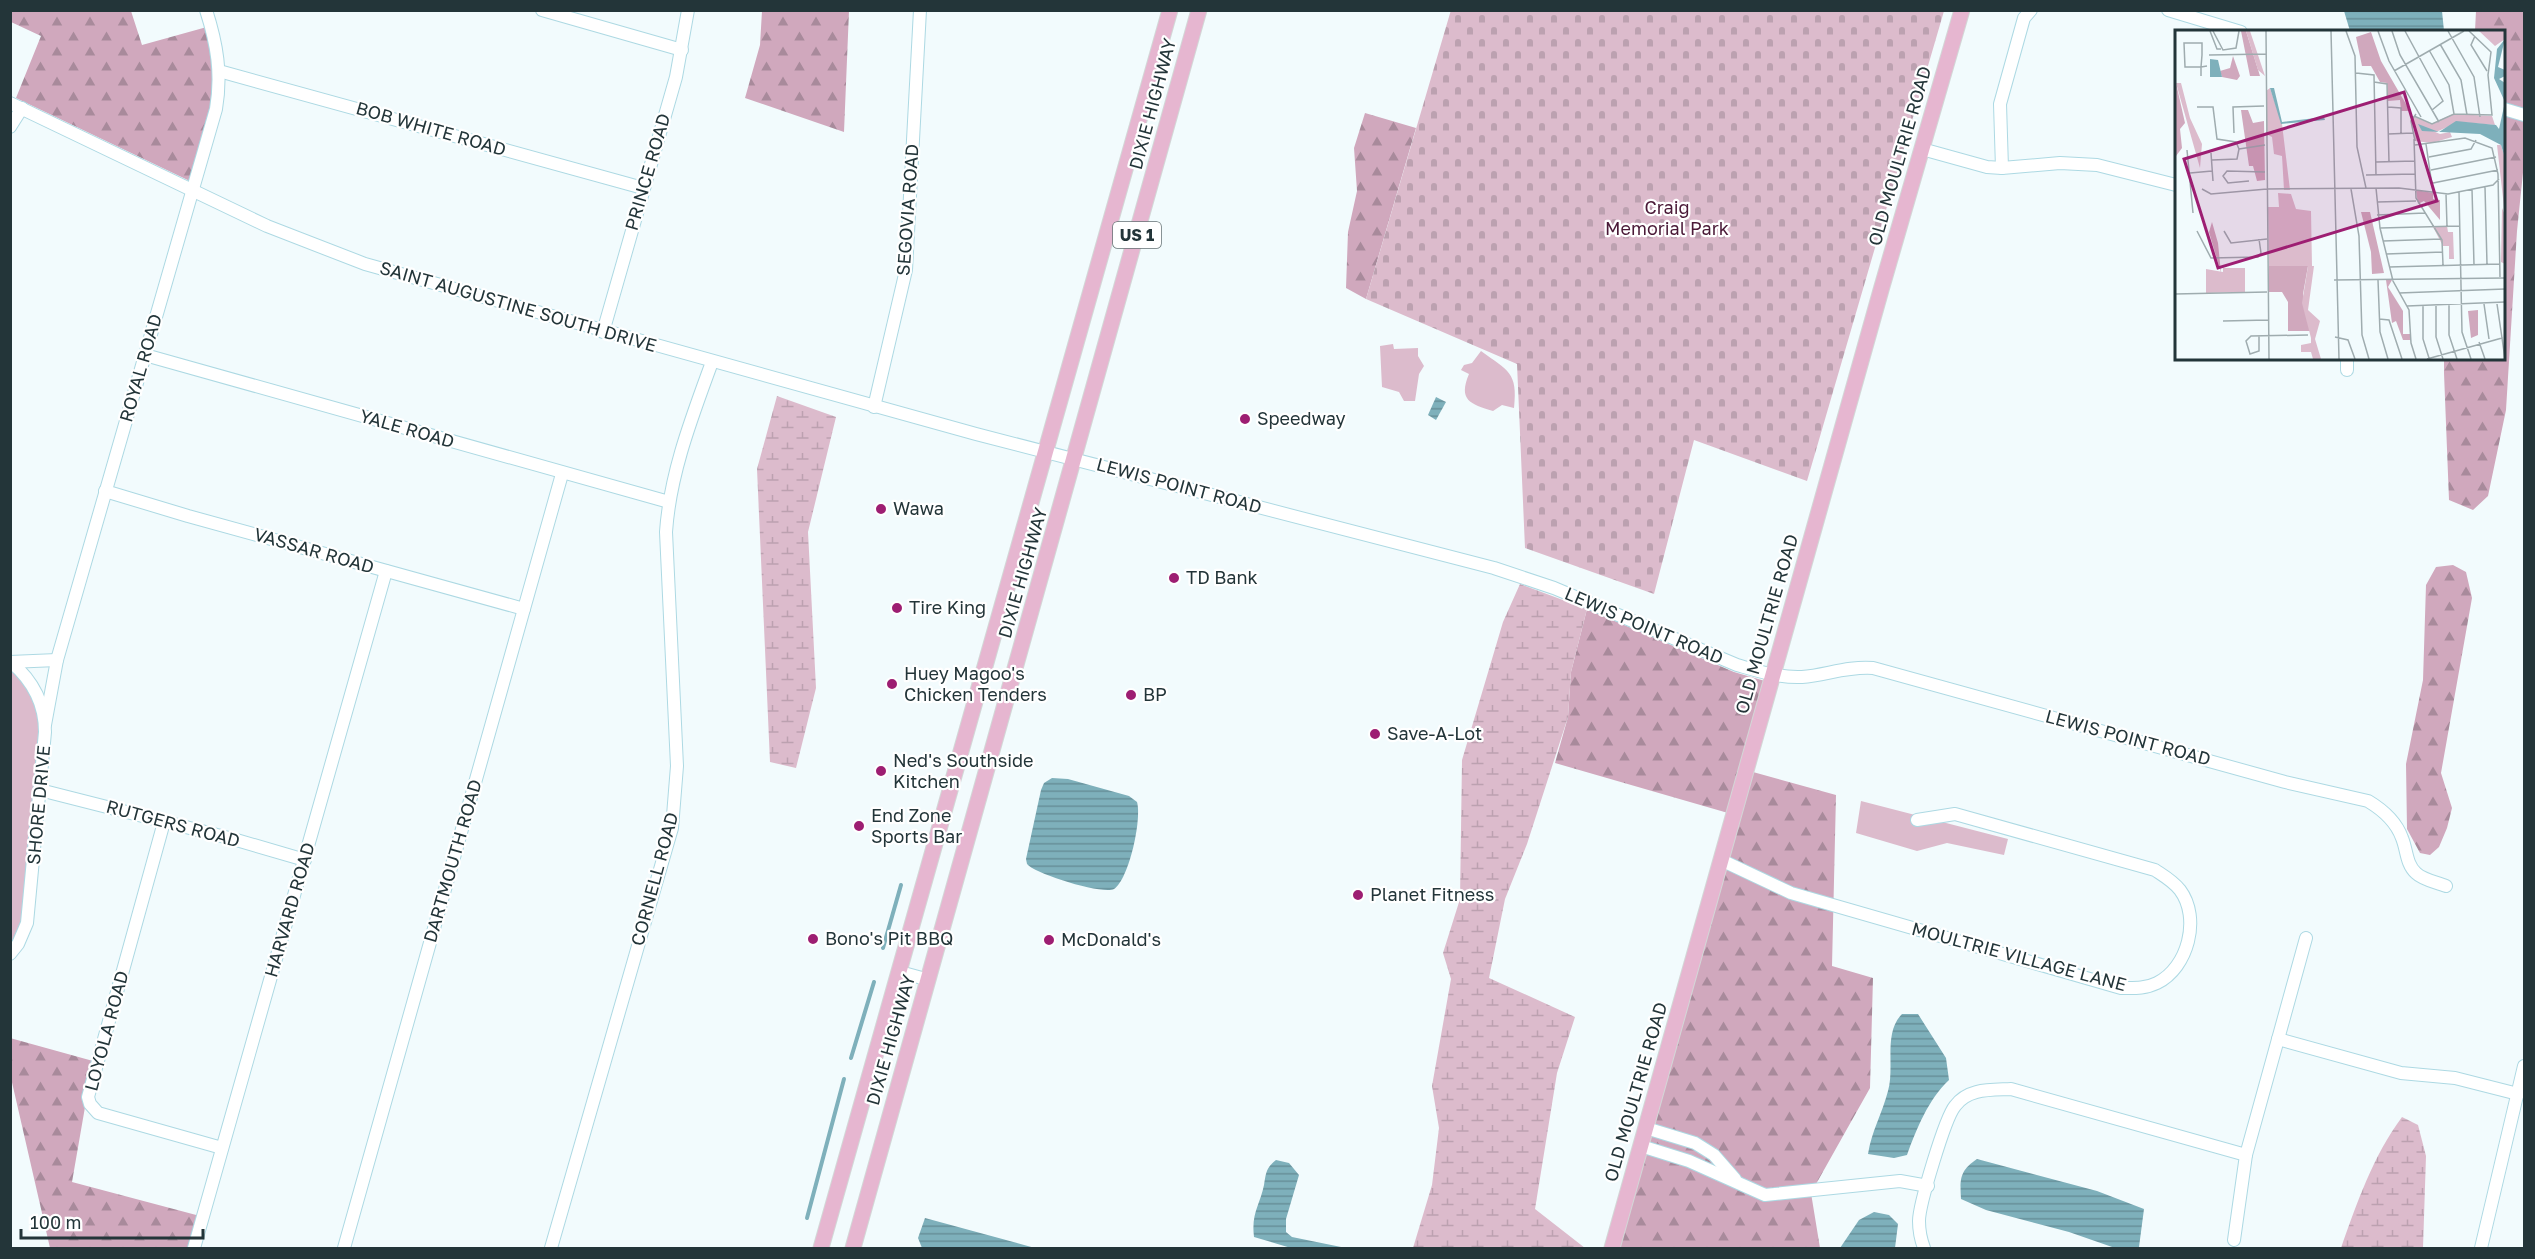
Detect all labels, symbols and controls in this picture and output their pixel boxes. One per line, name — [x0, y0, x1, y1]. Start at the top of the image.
inset map — [2175, 30, 2505, 360]
street label: DIXIE HIGHWAY — [1124, 35, 1180, 172]
street label: OLD MOULTRIE ROAD — [1863, 63, 1935, 248]
street label: BOB WHITE ROAD — [354, 96, 509, 160]
street label: PRINCE ROAD — [620, 111, 674, 233]
street label: SEGOVIA ROAD — [891, 143, 923, 277]
park label: Craig Memorial Park — [1605, 196, 1729, 239]
road number: US 1 — [1113, 222, 1161, 248]
street label: SAINT AUGUSTINE SOUTH DRIVE — [377, 256, 659, 356]
street label: ROYAL ROAD — [114, 311, 166, 424]
street label: YALE ROAD — [357, 404, 457, 452]
place label: Speedway — [1257, 407, 1346, 429]
marker: Speedway — [1238, 412, 1252, 426]
street label: LEWIS POINT ROAD — [1094, 452, 1264, 518]
place label: Wawa — [893, 497, 944, 519]
marker: Wawa — [874, 502, 888, 516]
street label: DIXIE HIGHWAY — [993, 504, 1051, 641]
street label: VASSAR ROAD — [252, 522, 377, 578]
street label: OLD MOULTRIE ROAD — [1730, 531, 1802, 716]
place label: TD Bank — [1186, 566, 1258, 588]
marker: TD Bank — [1167, 571, 1181, 585]
street label: LEWIS POINT ROAD — [1562, 582, 1727, 668]
place label: Tire King — [909, 596, 986, 618]
marker: Tire King — [890, 601, 904, 615]
place label: Huey Magoo's Chicken Tenders — [904, 662, 1047, 705]
marker: Huey Magoo's Chicken Tenders — [885, 677, 899, 691]
place label: BP — [1143, 683, 1167, 705]
marker: BP — [1124, 688, 1138, 702]
street label: LEWIS POINT ROAD — [2043, 704, 2213, 770]
place label: Save-A-Lot — [1387, 722, 1482, 744]
marker: Save-A-Lot — [1368, 727, 1382, 741]
street label: SHORE DRIVE — [22, 744, 54, 866]
place label: Ned's Southside Kitchen — [893, 749, 1034, 792]
marker: Ned's Southside Kitchen — [874, 764, 888, 778]
street label: DARTMOUTH ROAD — [418, 777, 486, 945]
street label: RUTGERS ROAD — [104, 795, 243, 851]
place label: End Zone Sports Bar — [871, 804, 962, 847]
street label: CORNELL ROAD — [626, 810, 682, 948]
marker: End Zone Sports Bar — [852, 819, 866, 833]
street label: HARVARD ROAD — [259, 840, 319, 980]
place label: Planet Fitness — [1370, 883, 1494, 905]
marker: Planet Fitness — [1351, 888, 1365, 902]
street label: MOULTRIE VILLAGE LANE — [1909, 917, 2129, 995]
place label: Bono's Pit BBQ — [825, 927, 953, 949]
place label: McDonald's — [1061, 928, 1161, 950]
marker: Bono's Pit BBQ — [806, 932, 820, 946]
marker: McDonald's — [1042, 933, 1056, 947]
street label: LOYOLA ROAD — [79, 968, 133, 1093]
street label: DIXIE HIGHWAY — [861, 971, 919, 1108]
street label: OLD MOULTRIE ROAD — [1599, 999, 1671, 1184]
scale bar — [21, 1202, 202, 1240]
text: 100 m — [30, 1211, 81, 1233]

